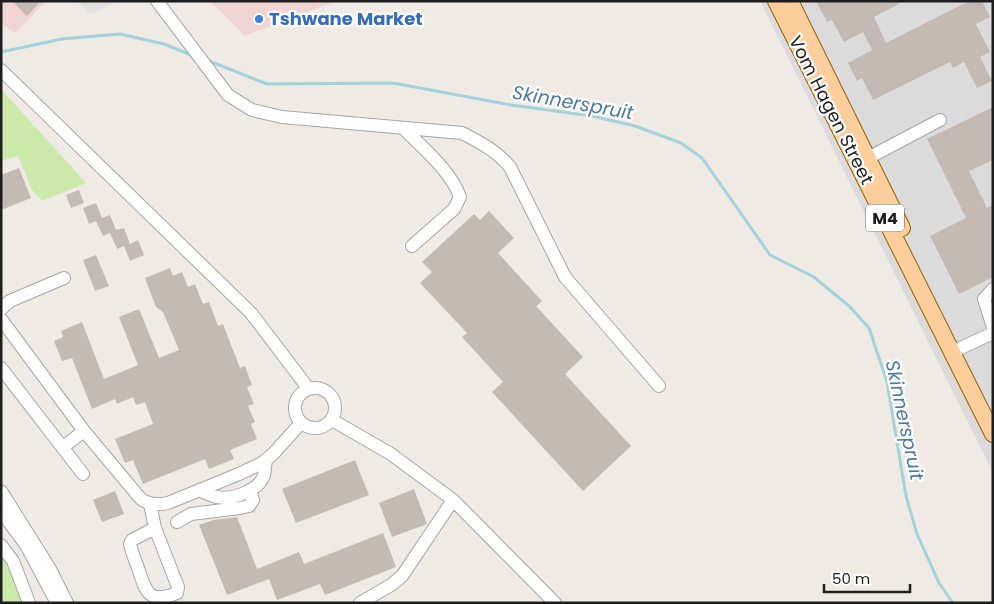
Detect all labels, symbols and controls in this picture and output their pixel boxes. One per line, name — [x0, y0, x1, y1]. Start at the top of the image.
place label: Tshwane Market — [269, 6, 423, 31]
marker: Tshwane Market — [253, 13, 265, 25]
street label: Vom Hagen Street — [783, 31, 880, 189]
water label: Skinnerspruit — [510, 79, 637, 127]
road number: M4 — [866, 204, 904, 232]
water label: Skinnerspruit — [879, 357, 931, 484]
scale bar — [824, 562, 910, 594]
text: 50 m — [832, 568, 870, 589]

